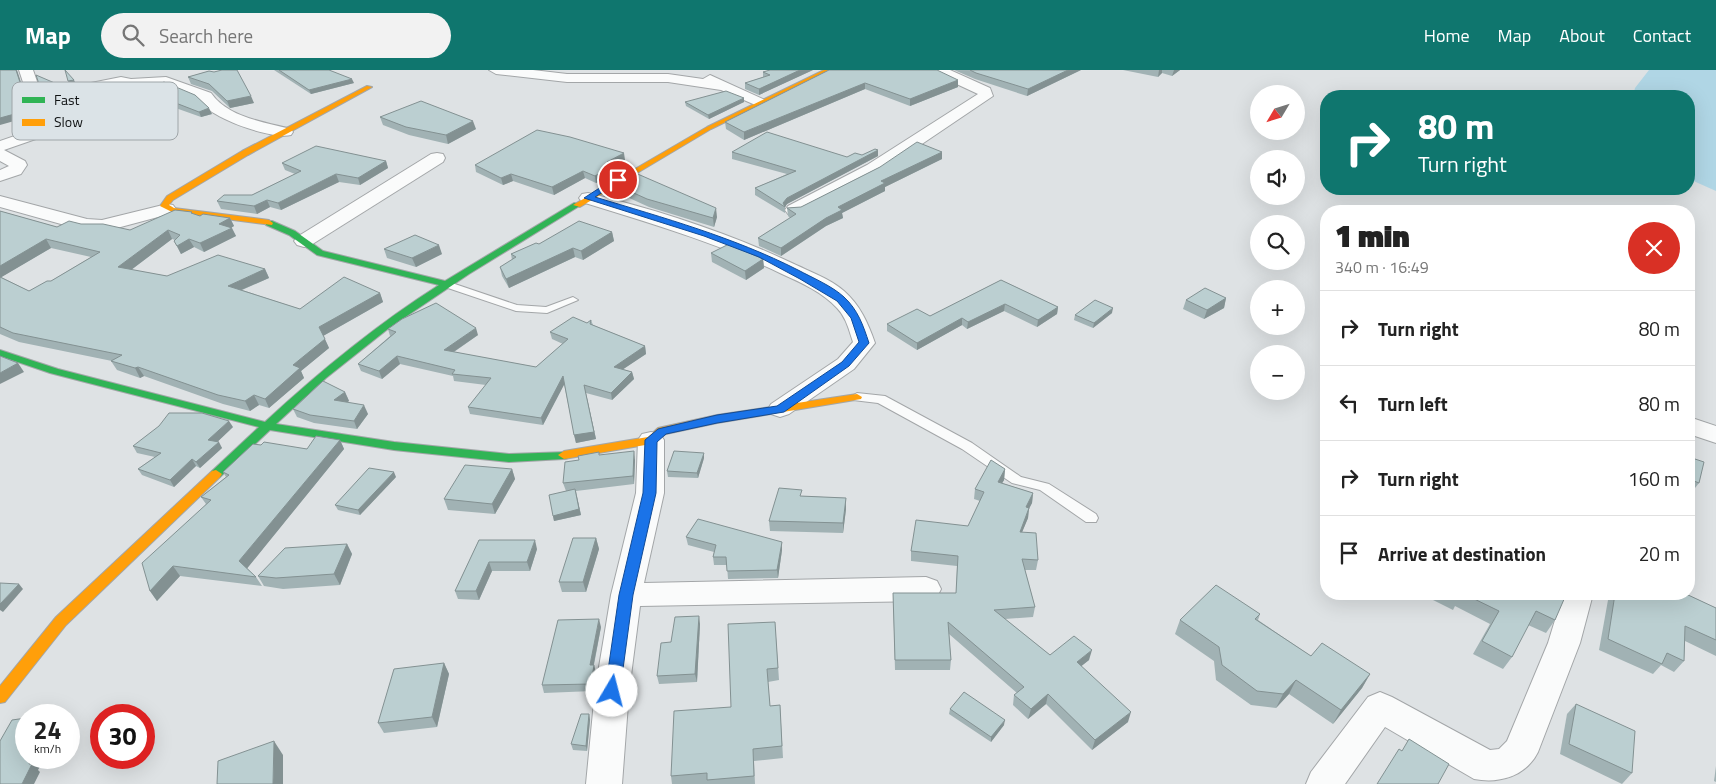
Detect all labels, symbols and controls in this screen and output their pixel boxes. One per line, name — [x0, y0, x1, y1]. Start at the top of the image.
search box — [101, 13, 451, 58]
text: Map — [25, 17, 71, 53]
icon: search — [119, 21, 147, 49]
text: Search here — [159, 21, 253, 50]
text: Home — [1424, 22, 1470, 49]
text: Map — [1498, 22, 1531, 49]
text: About — [1559, 22, 1605, 49]
text: Contact — [1633, 22, 1691, 49]
legend — [12, 82, 178, 140]
north arrow — [1250, 85, 1305, 140]
map controls — [1250, 85, 1305, 400]
text: Fast — [54, 89, 79, 110]
text: 80 m — [1418, 99, 1494, 153]
icon: right — [1335, 110, 1400, 175]
text: Slow — [54, 111, 83, 132]
text: Turn right — [1418, 147, 1507, 181]
button: sound — [1250, 150, 1305, 205]
pin — [597, 159, 639, 201]
icon: arrive — [604, 166, 632, 194]
text: 1 min — [1335, 213, 1410, 259]
button: search — [1250, 215, 1305, 270]
button: close — [1628, 222, 1680, 274]
text: 340 m · 16:49 — [1335, 255, 1429, 279]
button: + — [1250, 280, 1305, 335]
icon: right — [1335, 314, 1363, 342]
text: Turn right — [1378, 314, 1459, 343]
text: 80 m — [1639, 314, 1680, 343]
button: − — [1250, 345, 1305, 400]
icon: left — [1335, 389, 1363, 417]
text: Turn left — [1378, 389, 1448, 418]
text: 80 m — [1639, 389, 1680, 418]
icon: right — [1335, 464, 1363, 492]
text: Turn right — [1378, 464, 1459, 493]
text: 160 m — [1628, 464, 1680, 493]
icon: arrive — [1335, 539, 1363, 567]
text: Arrive at destination — [1378, 539, 1546, 568]
text: 20 m — [1639, 539, 1680, 568]
position arrow — [585, 664, 637, 716]
speed limit sign: 30 — [90, 704, 155, 769]
text: 24 — [33, 711, 62, 749]
text: km/h — [34, 739, 61, 758]

